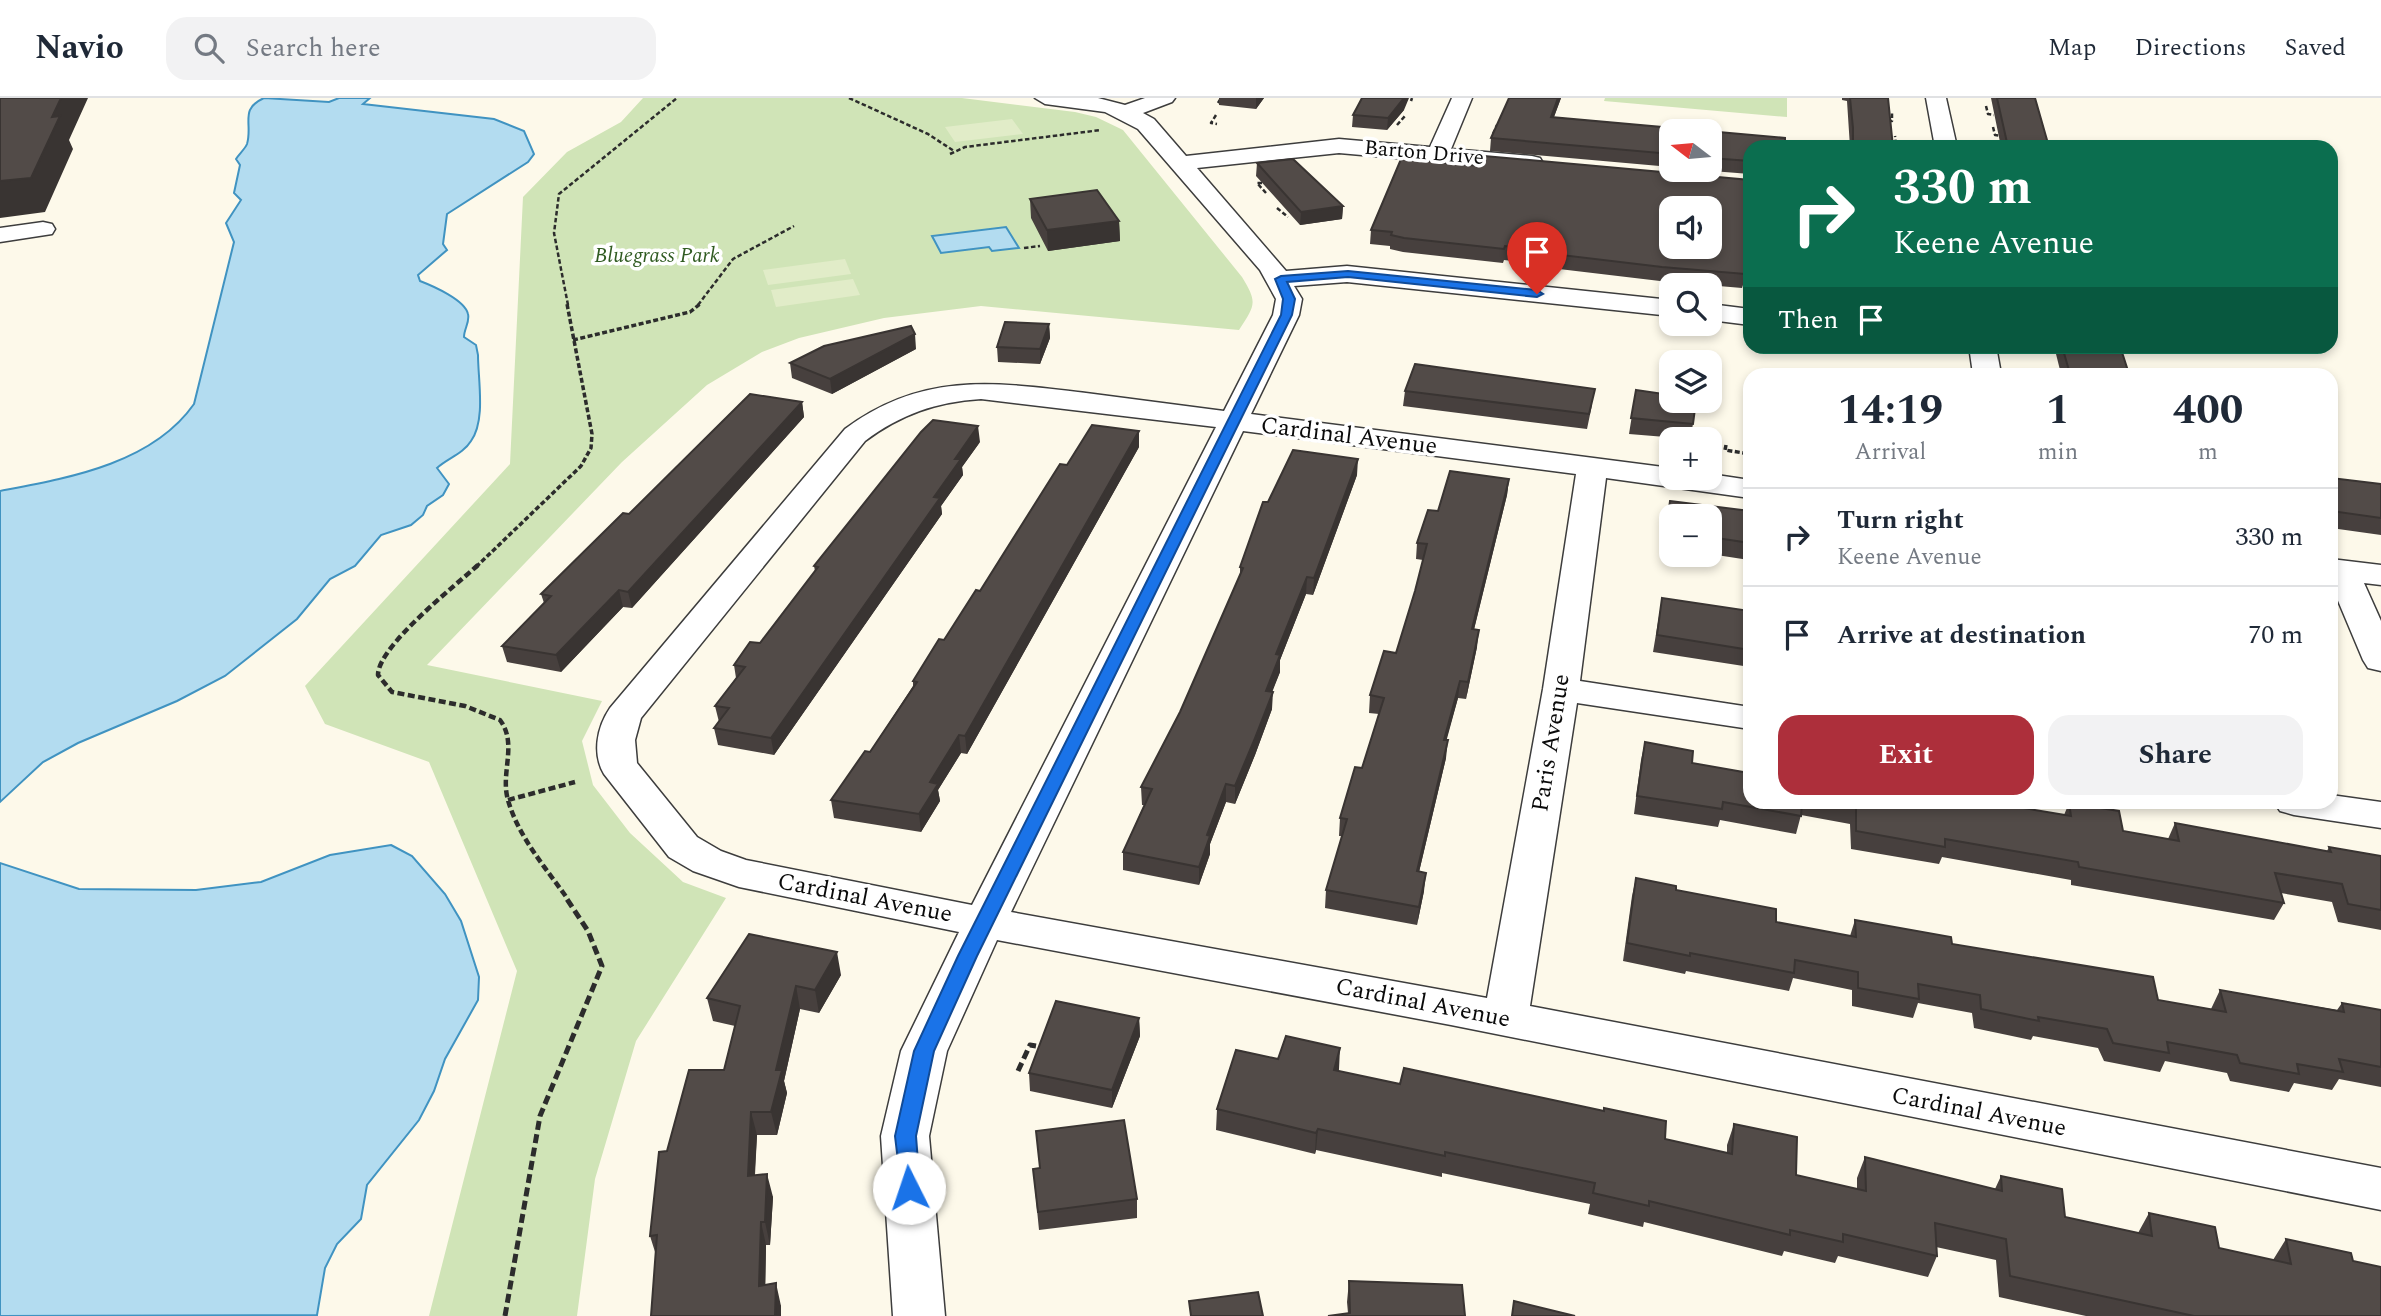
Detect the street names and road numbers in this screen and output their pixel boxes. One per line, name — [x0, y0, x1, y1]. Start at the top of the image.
street label: Barton Drive — [1363, 132, 1485, 174]
street label: Cardinal Avenue — [1259, 407, 1439, 465]
street label: Paris Avenue — [1522, 671, 1580, 815]
street label: Cardinal Avenue — [775, 863, 955, 933]
street label: Cardinal Avenue — [1333, 968, 1513, 1038]
street label: Cardinal Avenue — [1889, 1077, 2069, 1147]

